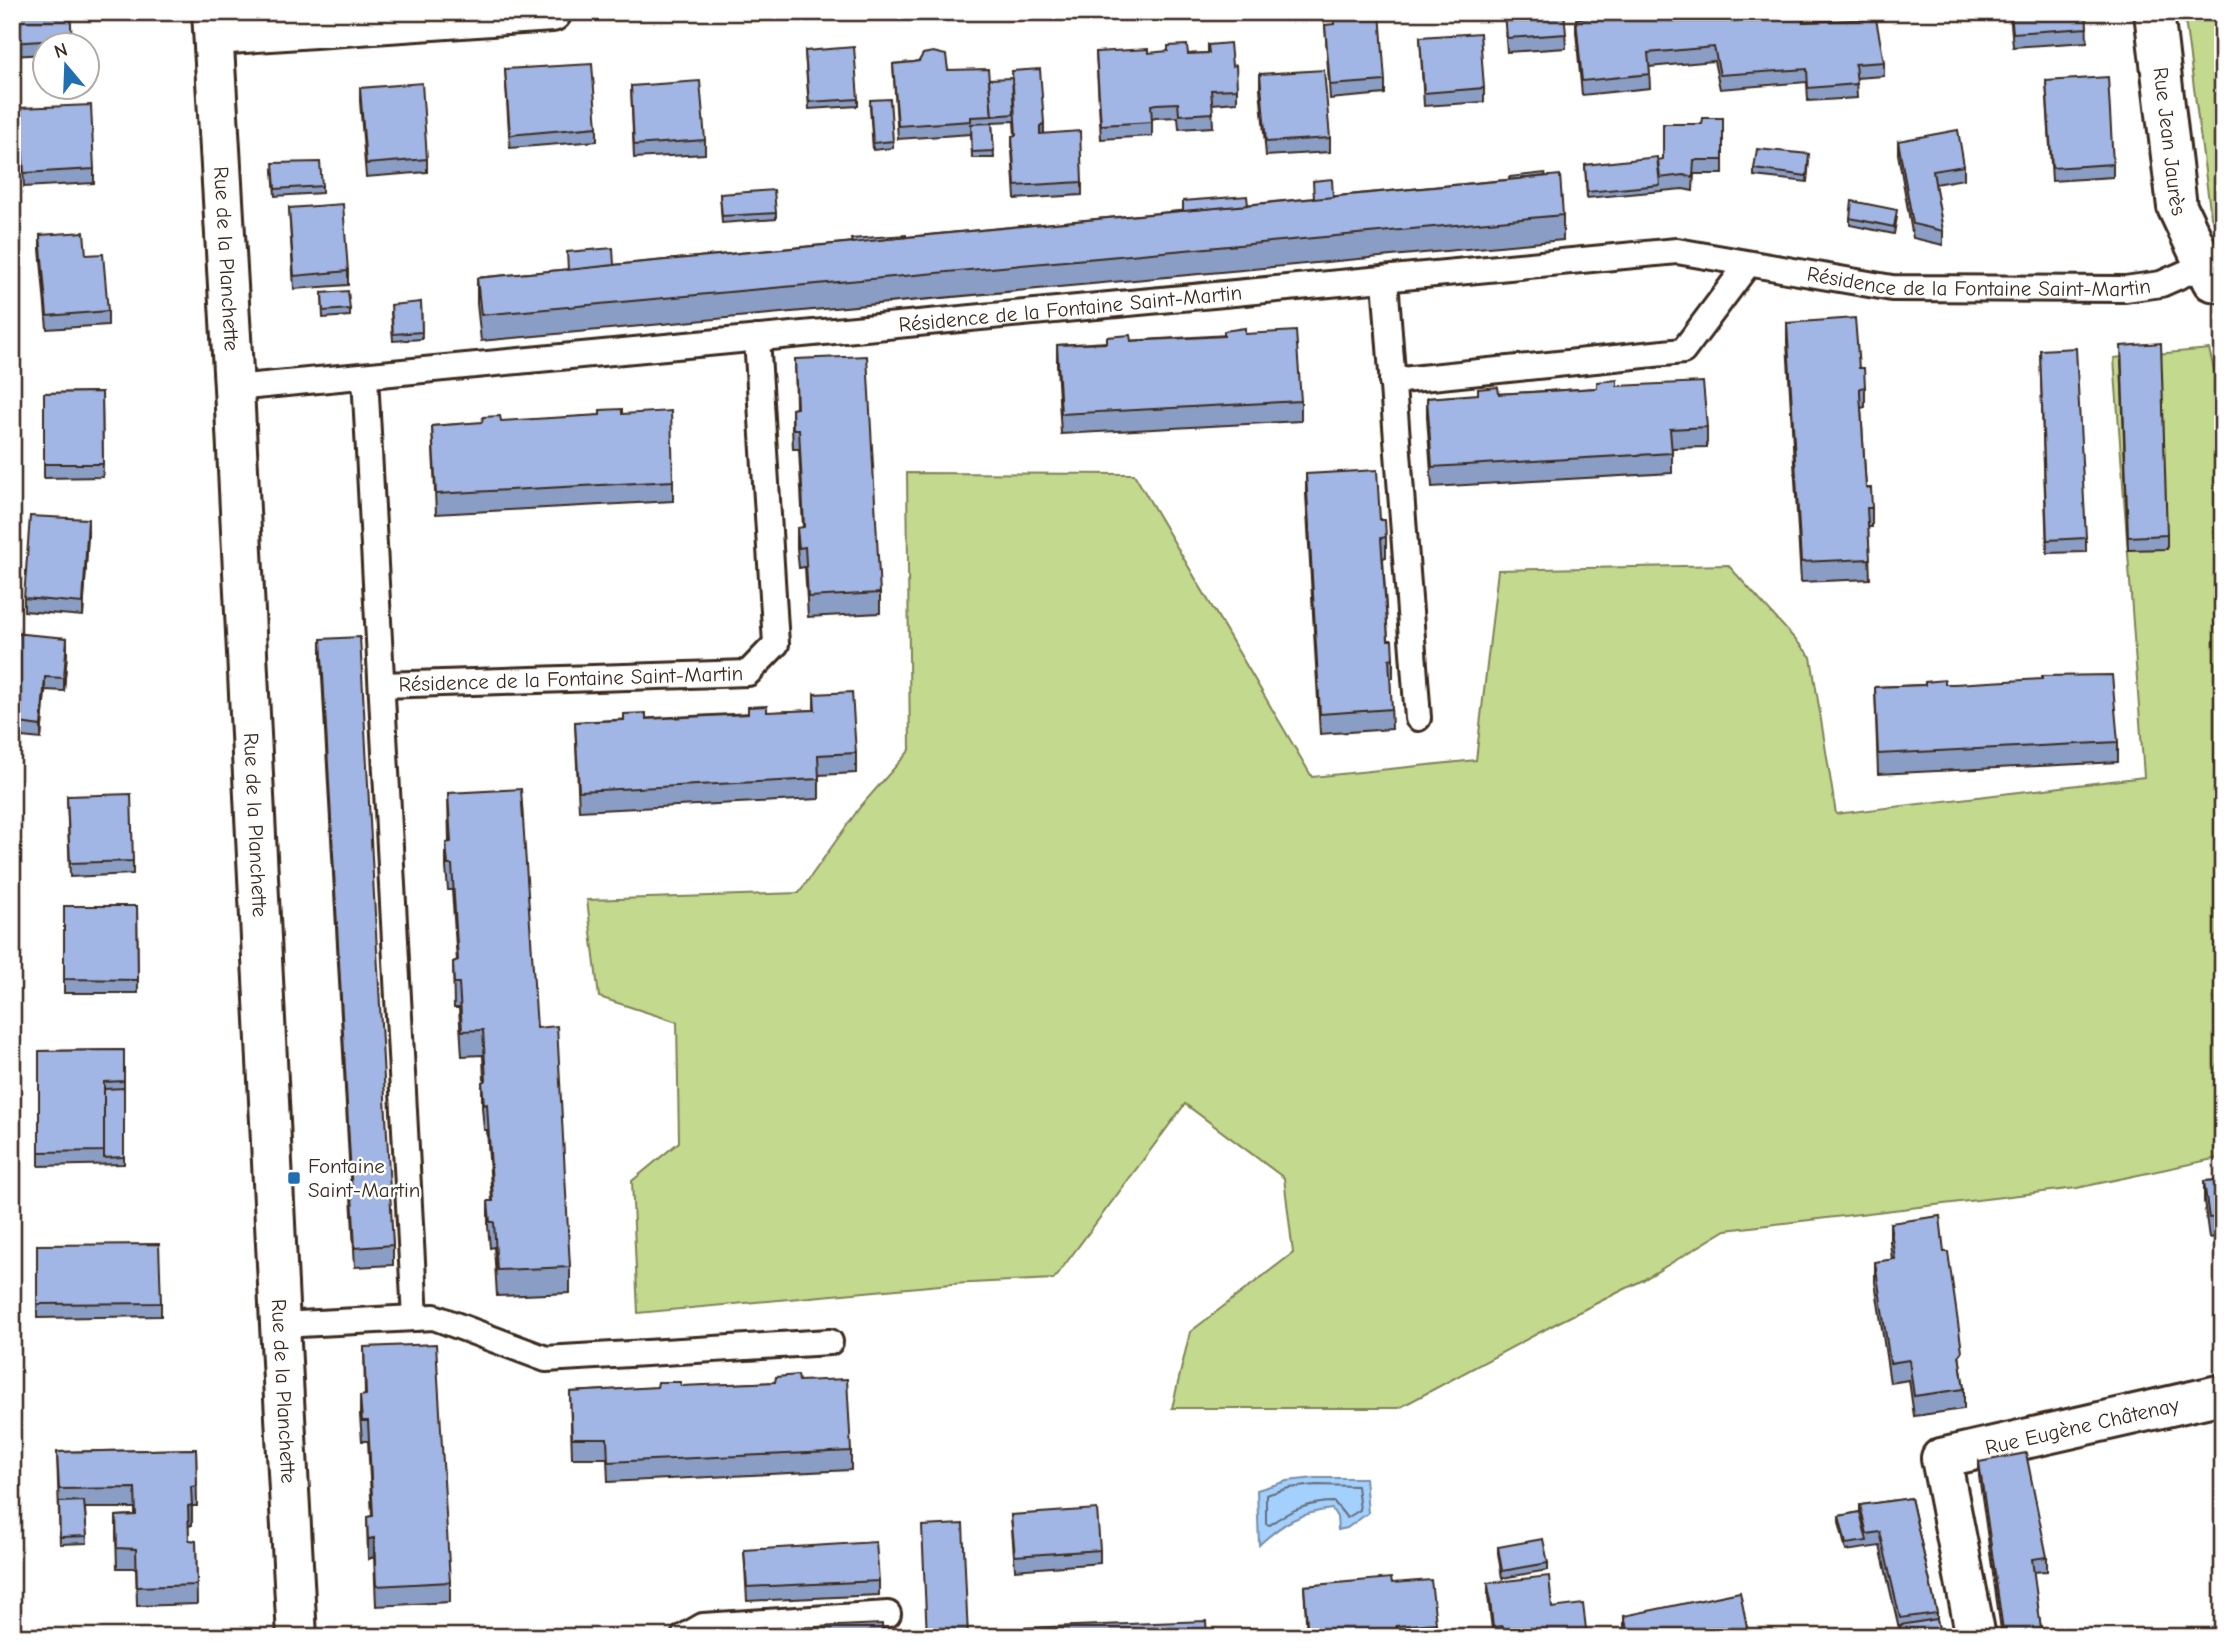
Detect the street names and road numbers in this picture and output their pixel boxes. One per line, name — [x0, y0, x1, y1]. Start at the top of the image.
street label: Rue Jean Jaurès — [2149, 66, 2191, 219]
street label: Rue de la Planchette — [209, 166, 244, 351]
street label: Résidence de la Fontaine Saint-Martin — [1805, 262, 2152, 301]
street label: Résidence de la Fontaine Saint-Martin — [897, 280, 1243, 337]
street label: Résidence de la Fontaine Saint-Martin — [398, 661, 744, 696]
street label: Rue de la Planchette — [239, 732, 272, 918]
street label: Rue de la Planchette — [267, 1298, 301, 1484]
street label: Rue Eugène Châtenay — [1983, 1392, 2182, 1460]

